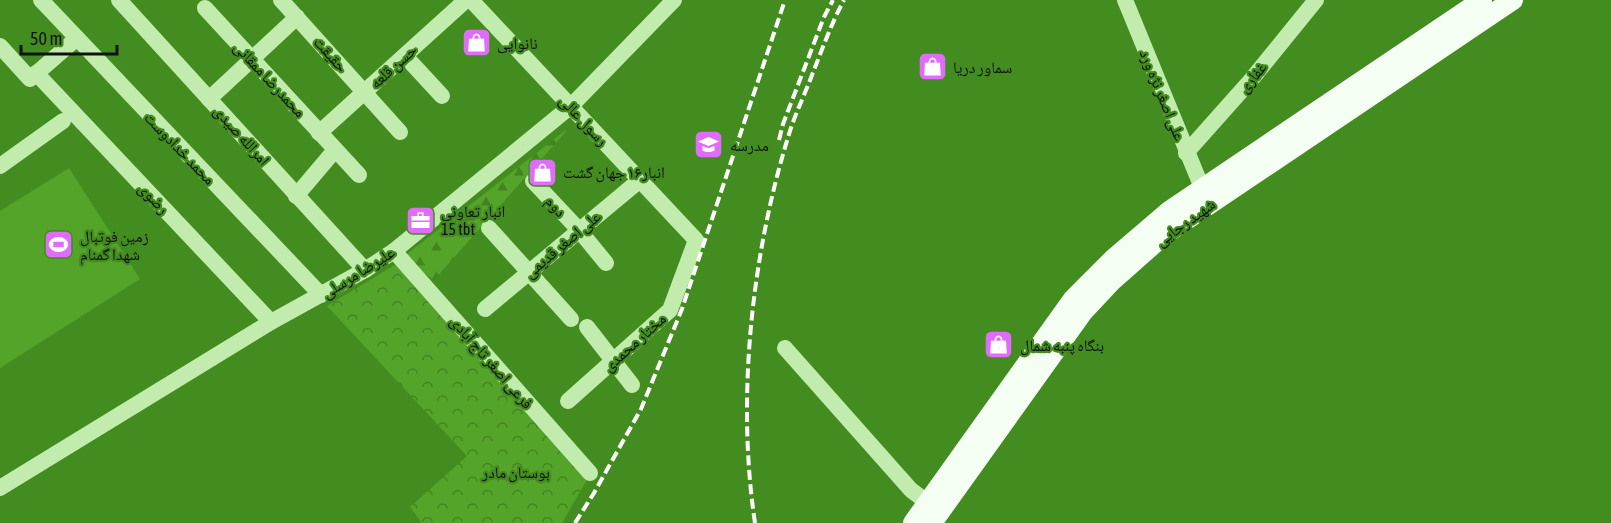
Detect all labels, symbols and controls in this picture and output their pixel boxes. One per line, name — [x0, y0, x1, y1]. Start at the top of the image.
scale bar — [21, 18, 117, 56]
shop icon: نانوایی — [460, 27, 492, 59]
text: 50 m — [30, 28, 62, 49]
street label: حقیقت — [310, 33, 352, 76]
place label: نانوایی — [497, 34, 538, 54]
street label: محمدرضا ممقانی — [229, 38, 310, 122]
street label: حسن قلعه — [366, 40, 421, 93]
street label: علی اصغر نژه ورد — [1135, 47, 1189, 144]
shop icon: سماور دریا — [916, 51, 948, 83]
place label: سماور دریا — [953, 58, 1012, 77]
street label: غفاری — [1234, 58, 1271, 97]
street label: رسول عالی — [555, 91, 612, 150]
street label: امرالله صیدی — [209, 102, 273, 170]
street label: محمد خدادوست — [140, 108, 219, 189]
school or university icon: مدرسه — [693, 129, 725, 161]
place label: مدرسه — [730, 136, 769, 155]
shop icon: انبار۱۶ جهان گشت — [526, 156, 558, 188]
place label: انبار۱۶ جهان گشت — [563, 163, 665, 183]
street label: رضوی — [134, 179, 173, 219]
street label: دوم — [540, 192, 570, 222]
street label: شهید رجایی — [1152, 194, 1219, 251]
place label: انبار تعاونی 15 tbt — [441, 202, 505, 238]
office icon: انبار تعاونی 15 tbt — [404, 204, 436, 236]
street label: علی اصغر قدیمی — [520, 207, 605, 283]
place label: زمین فوتبال شهدا گمنام — [80, 227, 149, 265]
sports icon: زمین فوتبال شهدا گمنام — [43, 229, 75, 261]
street label: علیرضا مرسلی — [318, 243, 399, 303]
street label: مختار محمدی — [599, 309, 670, 376]
street label: فرعی اصغر تاج آبادی — [445, 312, 537, 413]
shop icon: بنگاه پنبه شمال — [983, 329, 1015, 361]
place label: بنگاه پنبه شمال — [1020, 336, 1104, 356]
park label: بوستان مادر — [481, 463, 550, 483]

